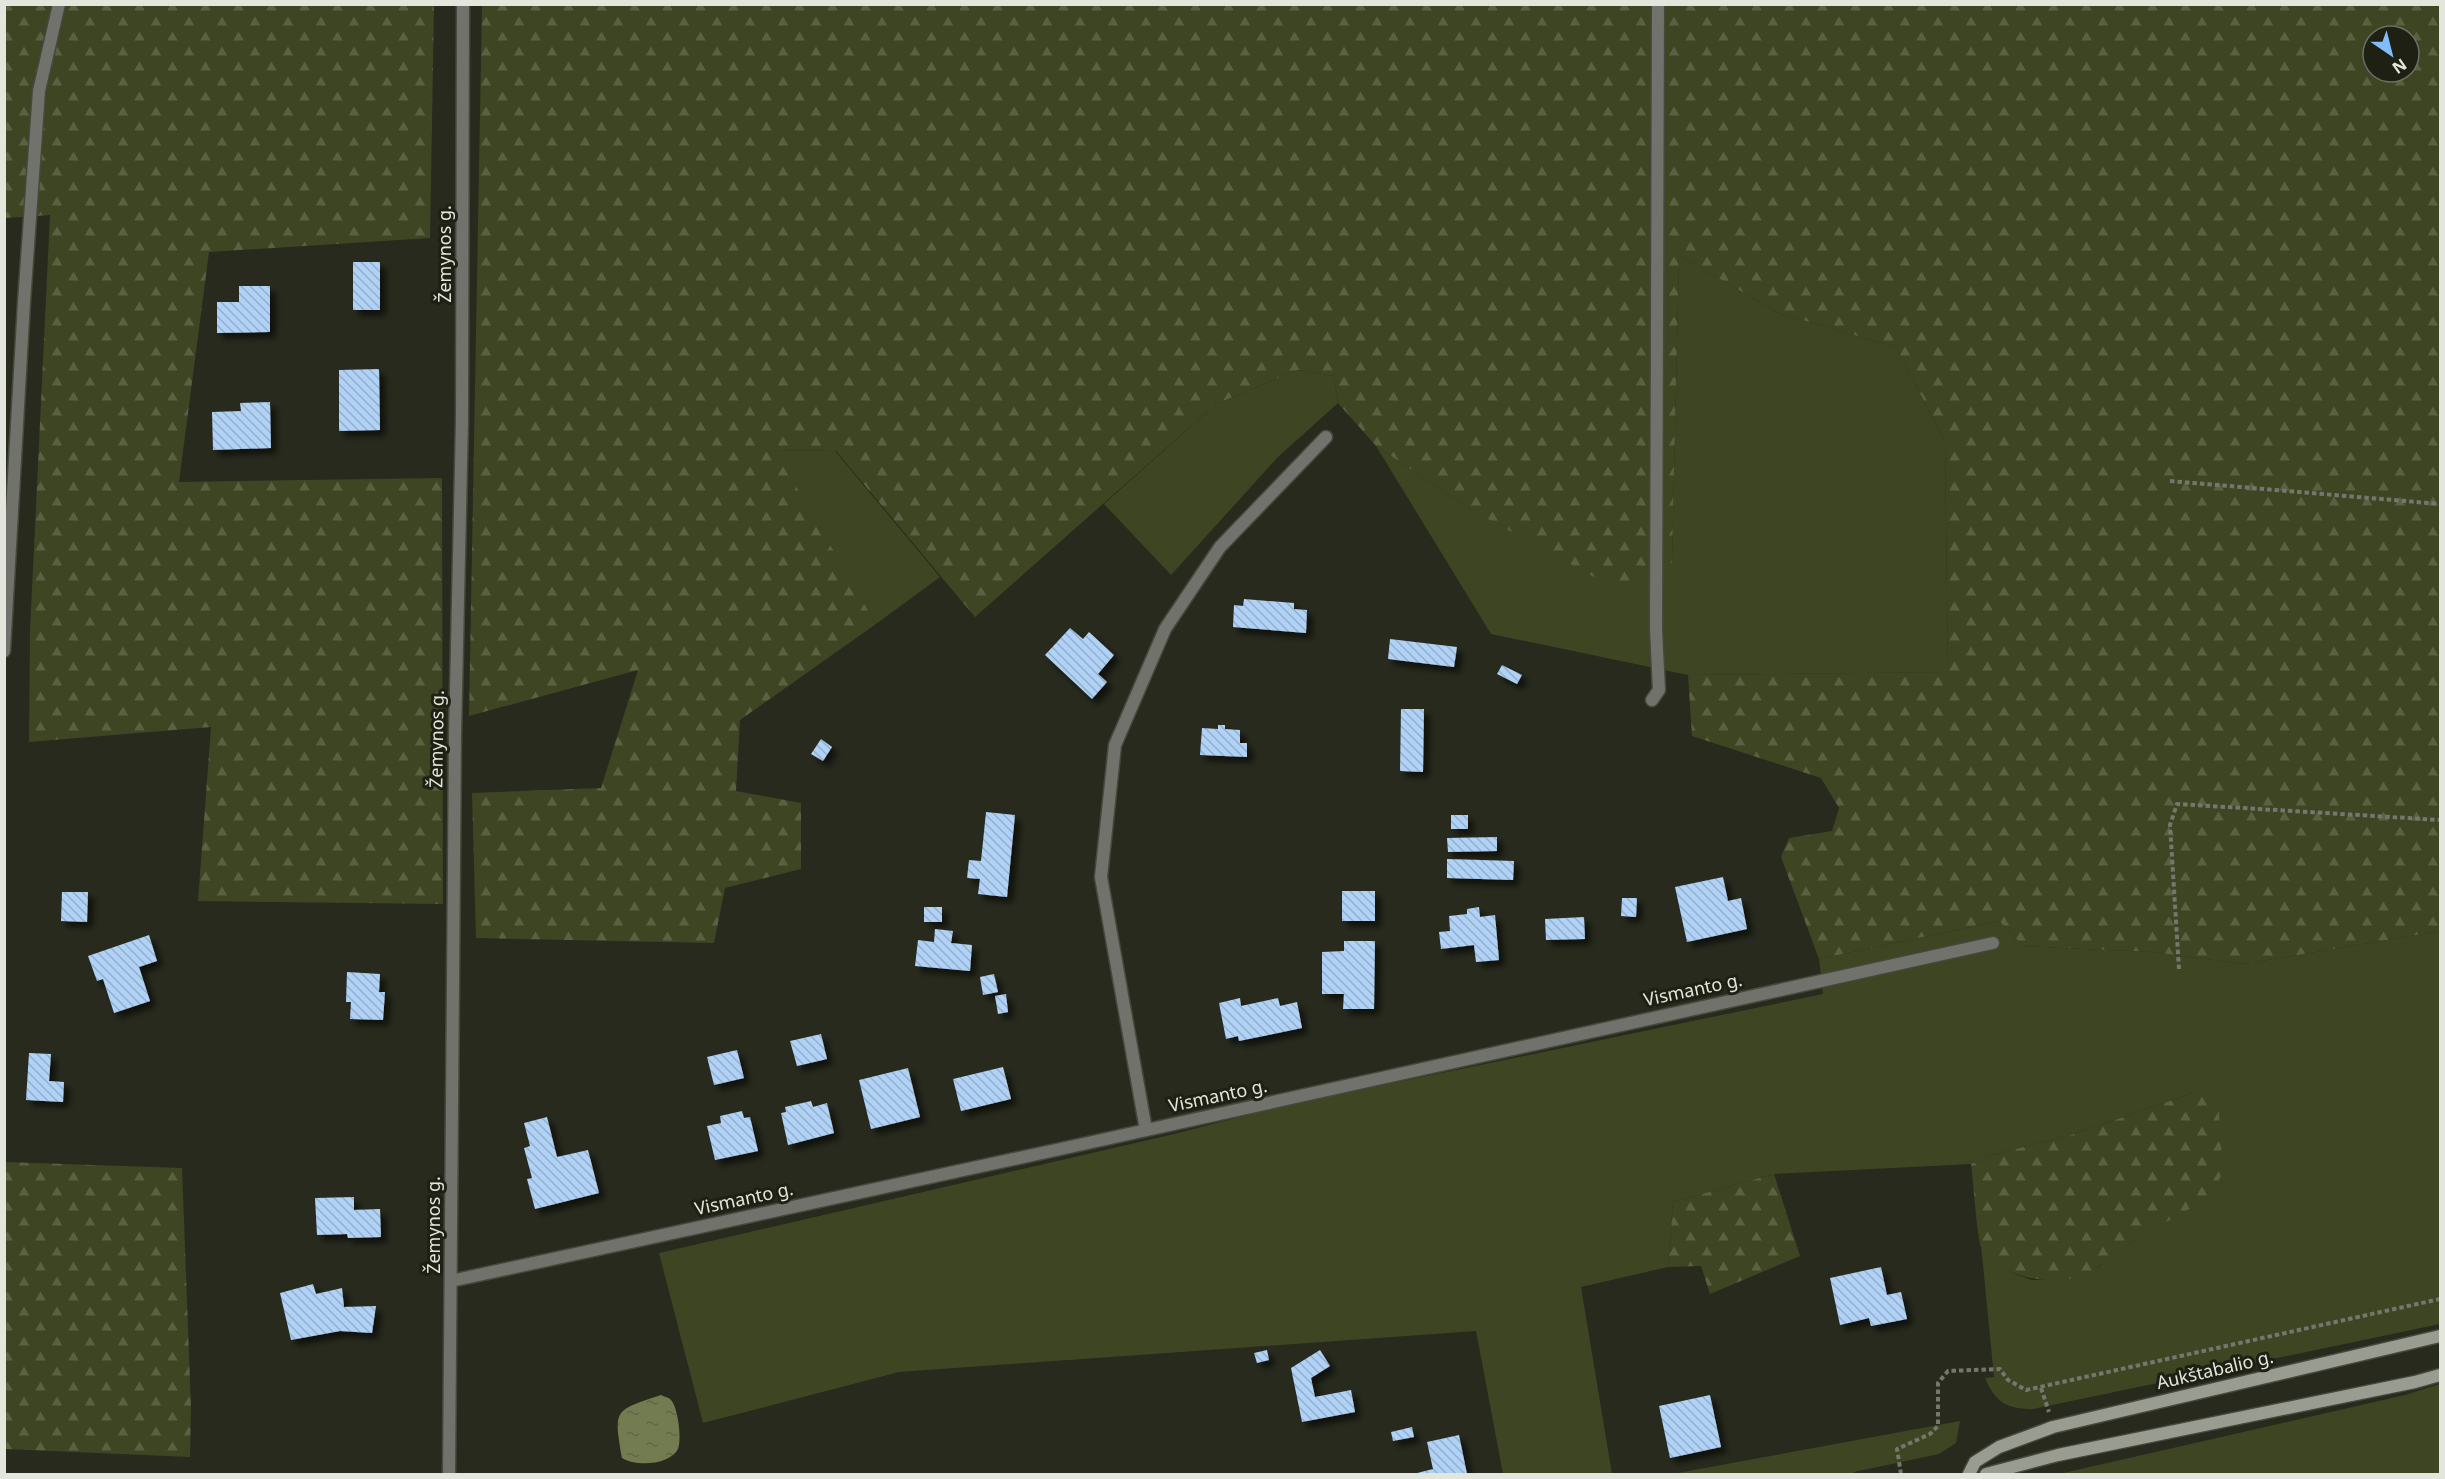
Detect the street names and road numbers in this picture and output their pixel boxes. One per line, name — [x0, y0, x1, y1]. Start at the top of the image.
street label: Žemynos g. — [432, 205, 456, 303]
street label: Žemynos g. — [423, 690, 449, 788]
street label: Vismanto g. — [1641, 967, 1744, 1011]
street label: Vismanto g. — [1166, 1073, 1269, 1117]
street label: Žemynos g. — [421, 1176, 445, 1274]
street label: Vismanto g. — [692, 1176, 795, 1220]
street label: Aukštabalio g. — [2154, 1344, 2276, 1394]

